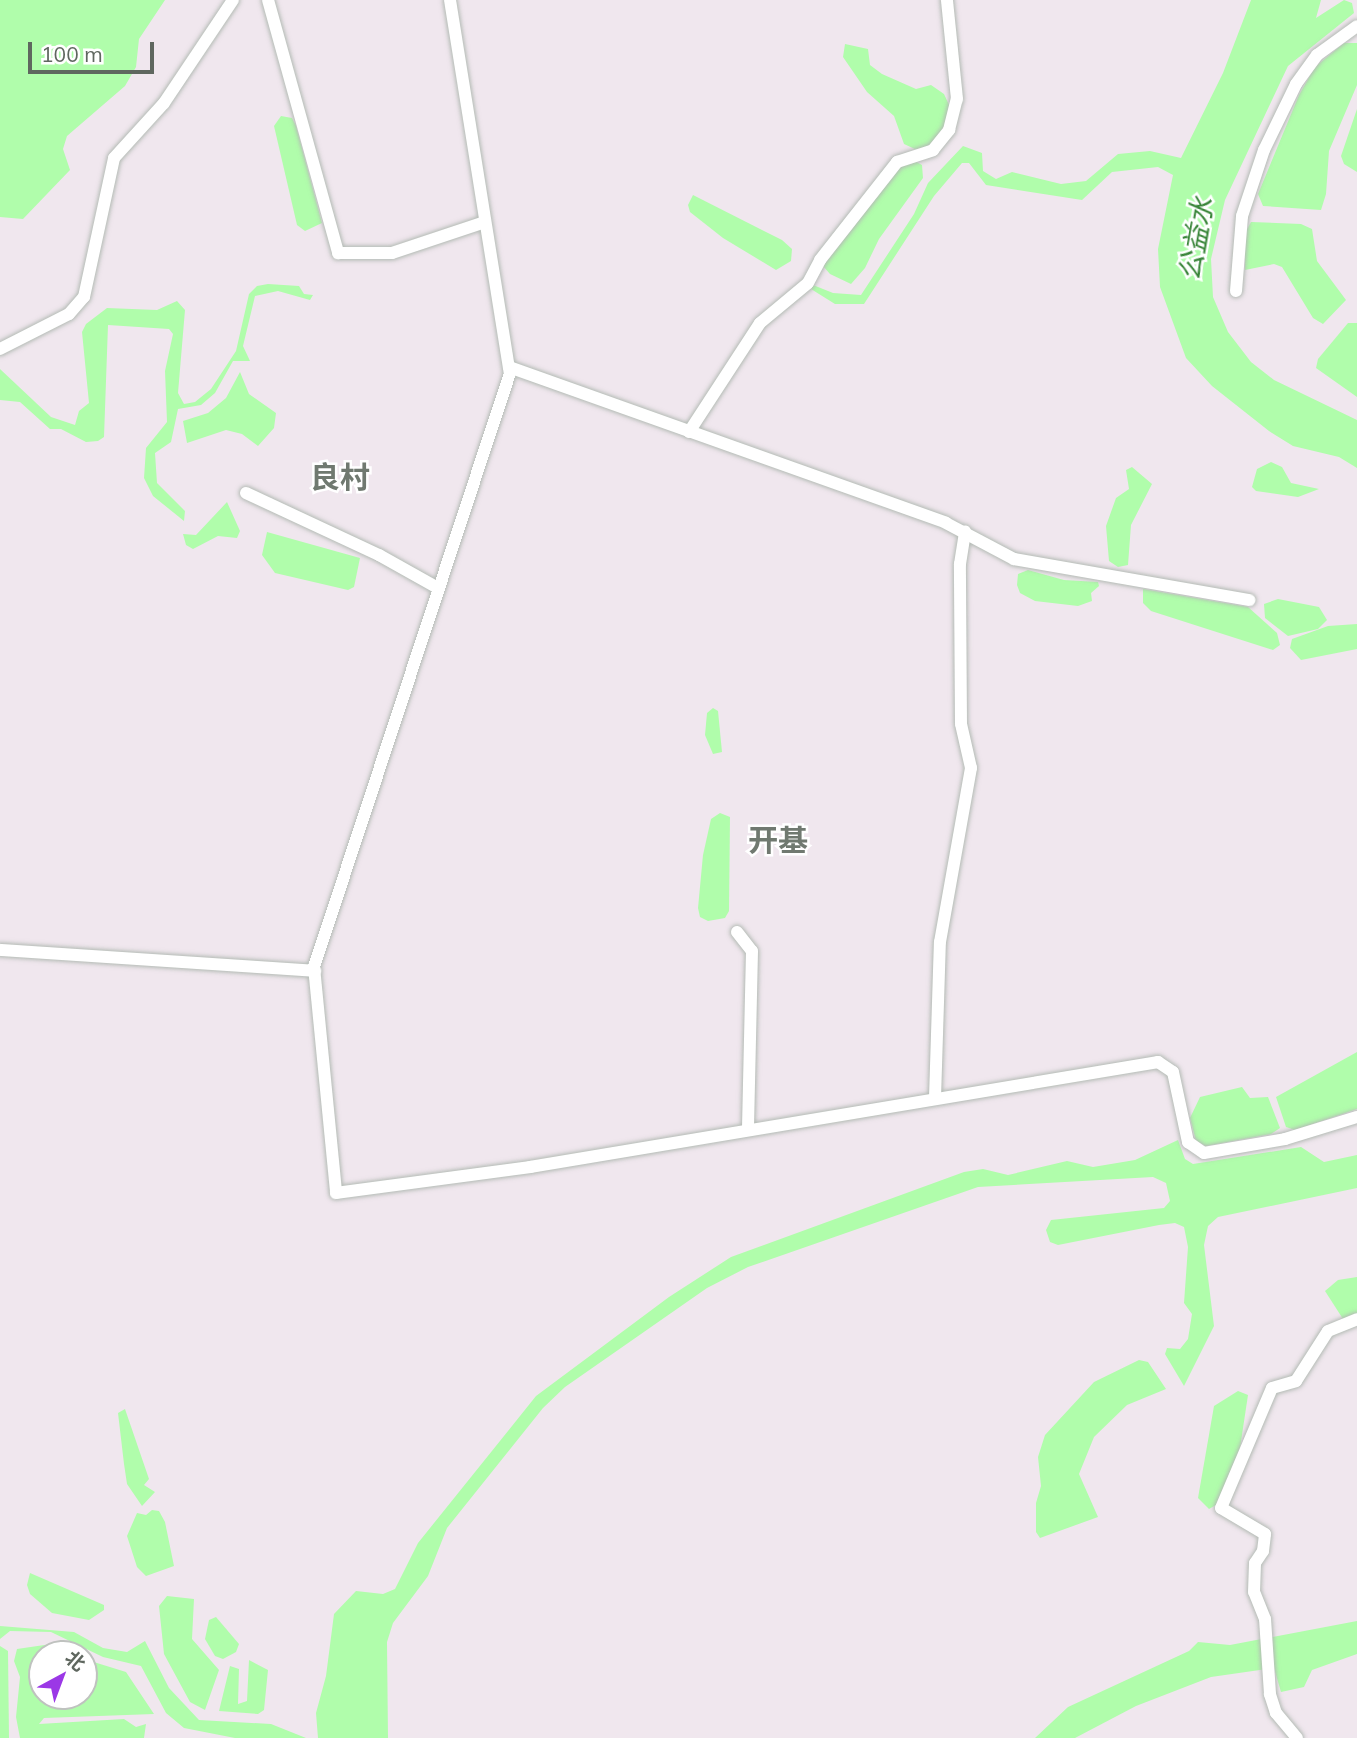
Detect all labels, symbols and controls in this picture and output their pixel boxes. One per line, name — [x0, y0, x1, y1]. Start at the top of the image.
scale bar — [32, 28, 158, 72]
text: 100 m — [41, 41, 103, 67]
water label: 公益水 — [1172, 195, 1220, 283]
district label: 良村 — [310, 459, 370, 495]
district label: 开基 — [748, 822, 808, 858]
north arrow — [28, 1640, 98, 1710]
text: 北 — [60, 1645, 91, 1676]

